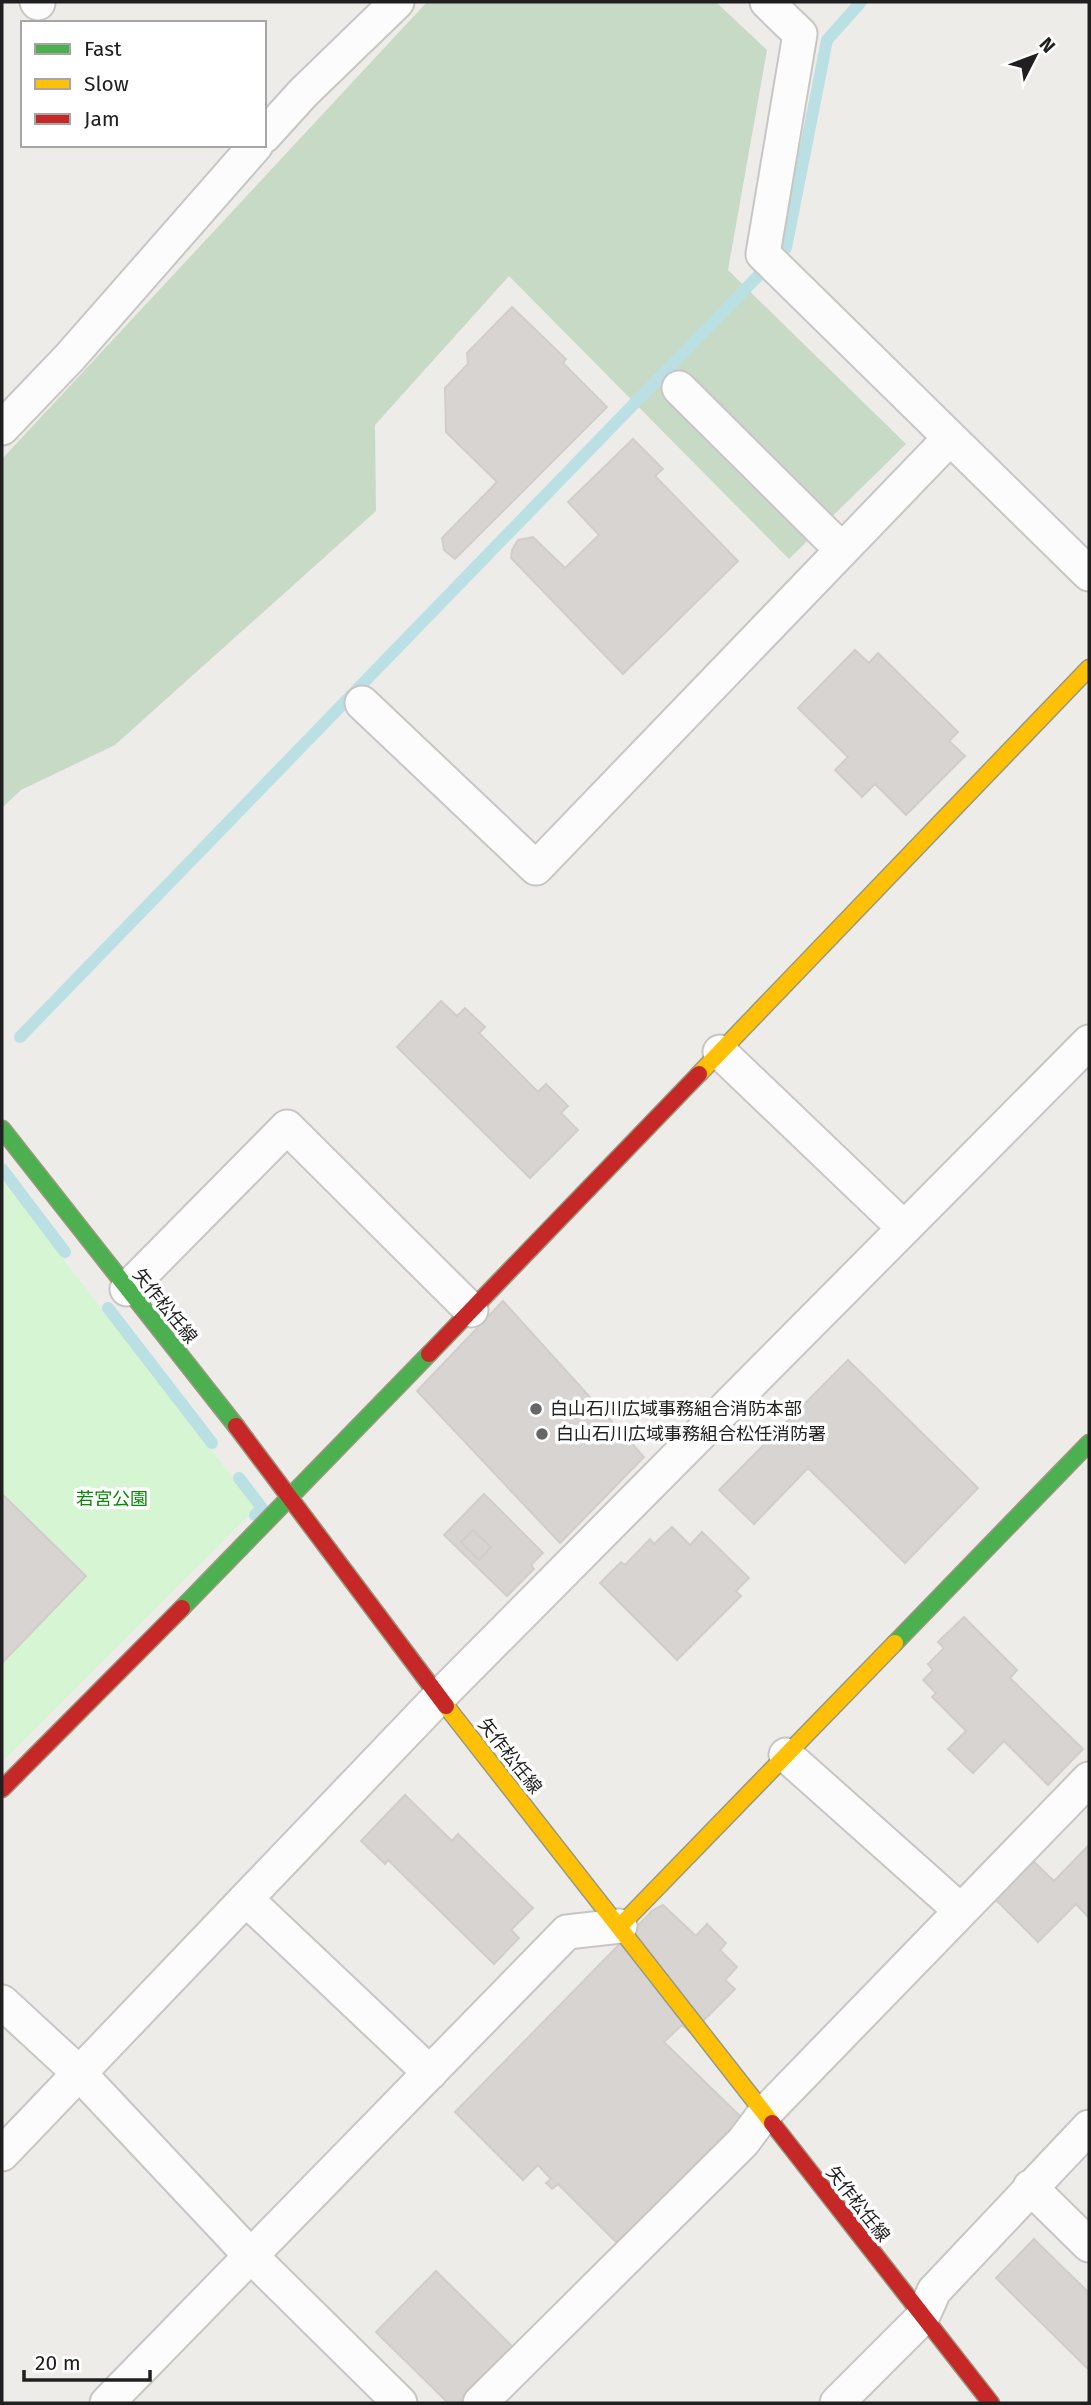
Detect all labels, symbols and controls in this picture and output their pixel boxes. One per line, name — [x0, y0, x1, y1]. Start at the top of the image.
legend — [21, 21, 266, 147]
north arrow — [1000, 21, 1070, 91]
text: N — [1034, 33, 1060, 57]
text: Fast — [84, 36, 122, 62]
text: Slow — [84, 71, 129, 97]
text: Jam — [84, 106, 120, 132]
street label: 矢作松任線 — [128, 1264, 202, 1348]
place label: 白山石川広域事務組合消防本部 — [550, 1398, 802, 1420]
marker: 白山石川広域事務組合消防本部 — [528, 1401, 544, 1417]
place label: 白山石川広域事務組合松任消防署 — [556, 1423, 826, 1445]
marker: 白山石川広域事務組合松任消防署 — [534, 1426, 550, 1442]
park label: 若宮公園 — [76, 1488, 148, 1510]
street label: 矢作松任線 — [474, 1714, 546, 1798]
street label: 矢作松任線 — [822, 2162, 894, 2246]
scale bar — [24, 2338, 150, 2382]
text: 20 m — [35, 2350, 81, 2376]

